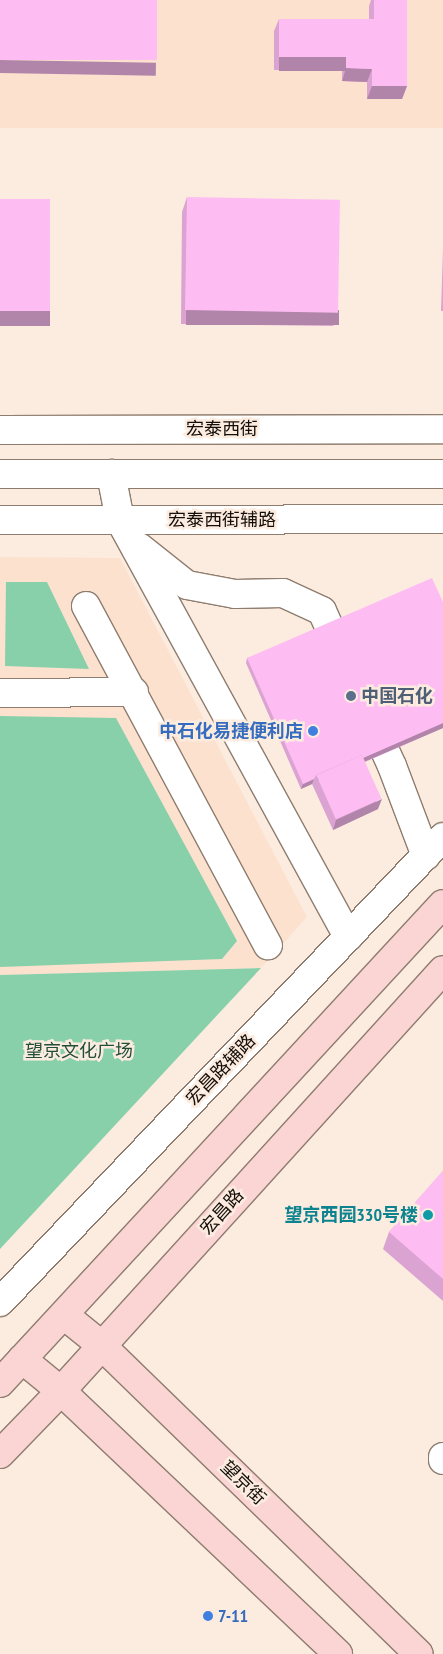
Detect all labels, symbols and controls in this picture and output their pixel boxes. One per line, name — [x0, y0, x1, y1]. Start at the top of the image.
street label: 宏泰西街 — [186, 418, 258, 440]
street label: 宏泰西街辅路 — [168, 509, 276, 531]
place label: 中国石化 — [361, 685, 433, 707]
marker: 中国石化 — [345, 690, 357, 702]
place label: 中石化易捷便利店 — [159, 720, 303, 742]
marker: 中石化易捷便利店 — [307, 725, 319, 737]
street label: 宏昌路辅路 — [182, 1030, 260, 1110]
park label: 望京文化广场 — [25, 1040, 133, 1062]
street label: 宏昌路 — [196, 1185, 248, 1239]
place label: 望京西园330号楼 — [284, 1204, 418, 1226]
marker: 望京西园330号楼 — [422, 1209, 434, 1221]
street label: 望京街 — [216, 1456, 270, 1510]
place label: 7-11 — [218, 1605, 248, 1627]
marker: 7-11 — [202, 1610, 214, 1622]

